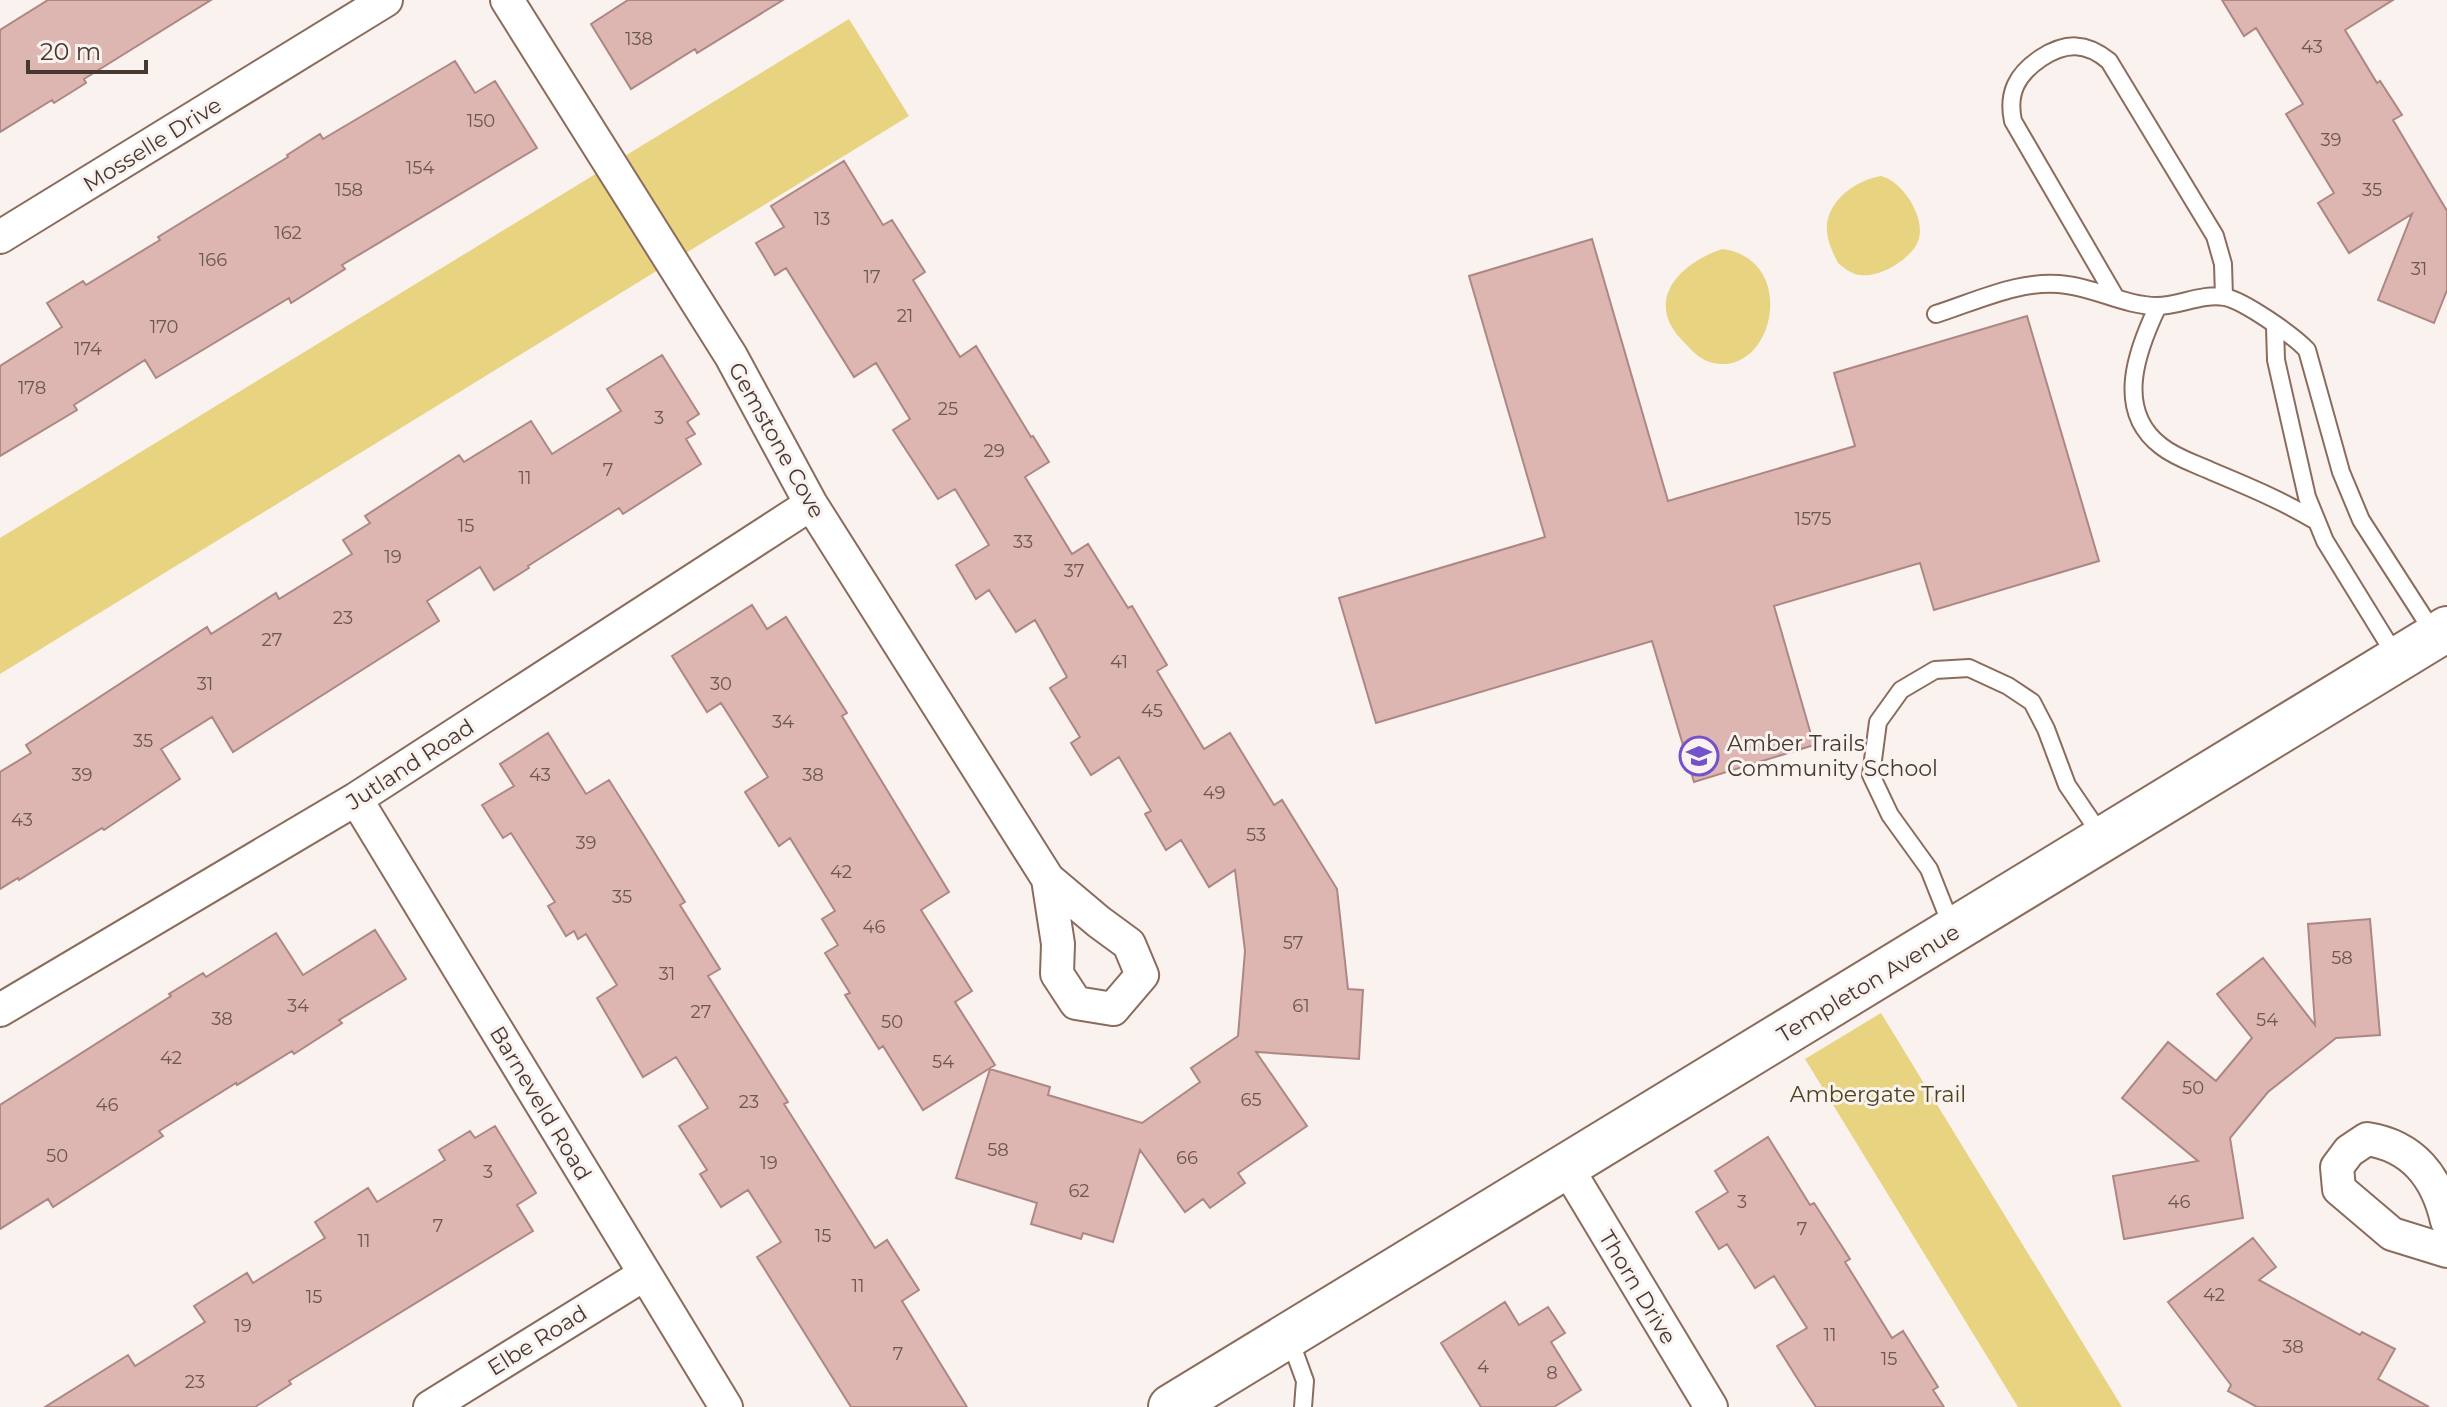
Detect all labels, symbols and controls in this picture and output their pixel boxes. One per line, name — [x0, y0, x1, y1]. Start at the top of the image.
scale bar — [28, 24, 146, 74]
house number: 138 — [625, 28, 653, 50]
house number: 43 — [2301, 36, 2323, 58]
text: 20 m — [40, 37, 101, 66]
street label: Mosselle Drive — [78, 91, 226, 198]
house number: 150 — [467, 110, 495, 132]
house number: 39 — [2320, 129, 2342, 151]
house number: 154 — [406, 157, 434, 179]
house number: 158 — [335, 179, 363, 201]
house number: 35 — [2362, 179, 2382, 201]
house number: 13 — [814, 208, 830, 230]
house number: 162 — [274, 222, 302, 244]
house number: 166 — [199, 249, 227, 271]
house number: 31 — [2411, 258, 2427, 280]
house number: 17 — [863, 266, 881, 288]
house number: 21 — [897, 305, 913, 327]
house number: 170 — [150, 316, 178, 338]
house number: 174 — [74, 338, 102, 360]
street label: Gemstone Cove — [723, 358, 831, 523]
house number: 178 — [18, 377, 46, 399]
house number: 25 — [938, 398, 958, 420]
house number: 3 — [654, 407, 664, 429]
house number: 29 — [983, 440, 1005, 462]
house number: 7 — [603, 459, 613, 481]
house number: 11 — [519, 467, 532, 489]
house number: 1575 — [1795, 508, 1831, 530]
house number: 15 — [458, 515, 474, 537]
house number: 33 — [1013, 531, 1033, 553]
house number: 19 — [384, 546, 402, 568]
house number: 37 — [1064, 560, 1084, 582]
house number: 23 — [333, 607, 353, 629]
house number: 27 — [262, 629, 282, 651]
house number: 41 — [1110, 651, 1128, 673]
house number: 31 — [197, 673, 213, 695]
house number: 30 — [710, 673, 732, 695]
house number: 45 — [1141, 700, 1163, 722]
house number: 34 — [772, 711, 794, 733]
street label: Jutland Road — [341, 713, 479, 816]
house number: 35 — [133, 730, 153, 752]
place label: Amber Trails Community School — [1727, 730, 1938, 782]
school or university icon: Amber Trails Community School — [1678, 735, 1720, 777]
house number: 39 — [71, 764, 93, 786]
house number: 43 — [529, 764, 551, 786]
house number: 38 — [802, 764, 824, 786]
house number: 49 — [1203, 782, 1225, 804]
house number: 43 — [11, 809, 33, 831]
house number: 53 — [1246, 824, 1266, 846]
house number: 39 — [575, 832, 597, 854]
house number: 42 — [830, 861, 852, 883]
house number: 35 — [612, 886, 632, 908]
house number: 46 — [863, 916, 885, 938]
street label: Templeton Avenue — [1772, 918, 1964, 1049]
house number: 57 — [1283, 932, 1303, 954]
house number: 58 — [2331, 947, 2353, 969]
house number: 31 — [659, 963, 675, 985]
house number: 34 — [287, 995, 309, 1017]
house number: 61 — [1292, 995, 1310, 1017]
house number: 27 — [691, 1001, 711, 1023]
house number: 38 — [211, 1008, 233, 1030]
house number: 54 — [2256, 1009, 2278, 1031]
house number: 50 — [881, 1011, 903, 1033]
street label: Barneveld Road — [484, 1021, 597, 1185]
house number: 42 — [160, 1047, 182, 1069]
house number: 54 — [932, 1051, 954, 1073]
house number: 50 — [2182, 1077, 2204, 1099]
park label: Ambergate Trail — [1790, 1081, 1966, 1108]
house number: 65 — [1240, 1089, 1262, 1111]
house number: 23 — [739, 1091, 759, 1113]
house number: 46 — [96, 1094, 118, 1116]
house number: 58 — [987, 1139, 1009, 1161]
house number: 50 — [46, 1145, 68, 1167]
house number: 66 — [1176, 1147, 1198, 1169]
house number: 19 — [760, 1152, 778, 1174]
house number: 3 — [483, 1161, 493, 1183]
house number: 62 — [1068, 1180, 1090, 1202]
house number: 3 — [1737, 1191, 1747, 1213]
house number: 46 — [2168, 1191, 2190, 1213]
house number: 7 — [433, 1215, 443, 1237]
house number: 7 — [1797, 1218, 1807, 1240]
house number: 15 — [815, 1225, 831, 1247]
street label: Thorn Drive — [1593, 1225, 1682, 1349]
house number: 11 — [358, 1230, 371, 1252]
house number: 11 — [852, 1275, 865, 1297]
house number: 42 — [2203, 1284, 2225, 1306]
house number: 15 — [306, 1286, 322, 1308]
street label: Elbe Road — [483, 1299, 592, 1382]
house number: 19 — [234, 1315, 252, 1337]
house number: 11 — [1824, 1324, 1837, 1346]
house number: 38 — [2282, 1336, 2304, 1358]
house number: 7 — [893, 1343, 903, 1365]
house number: 15 — [1881, 1348, 1897, 1370]
house number: 4 — [1477, 1356, 1489, 1378]
house number: 8 — [1546, 1362, 1558, 1384]
house number: 23 — [185, 1371, 205, 1393]

